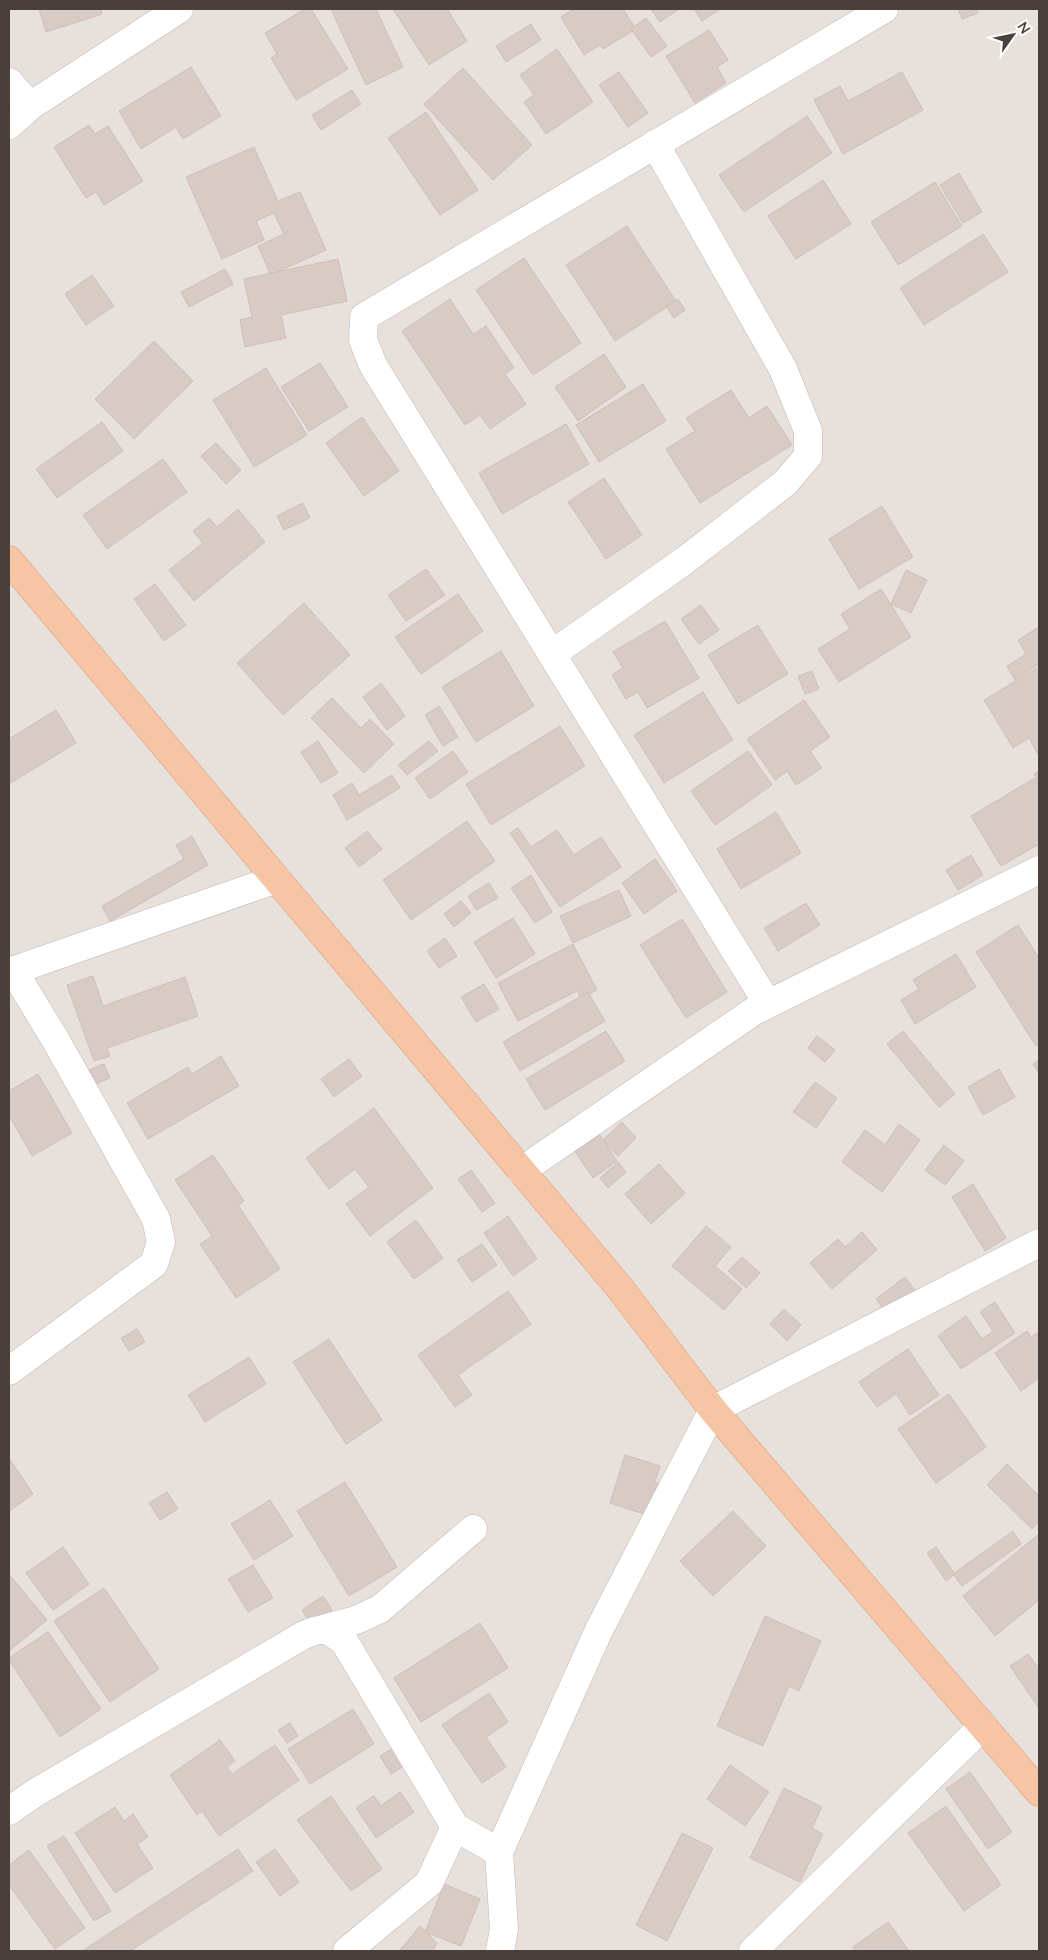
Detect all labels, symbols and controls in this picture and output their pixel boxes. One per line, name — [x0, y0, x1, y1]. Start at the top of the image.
north arrow — [988, 10, 1038, 60]
text: N — [1014, 18, 1034, 37]

